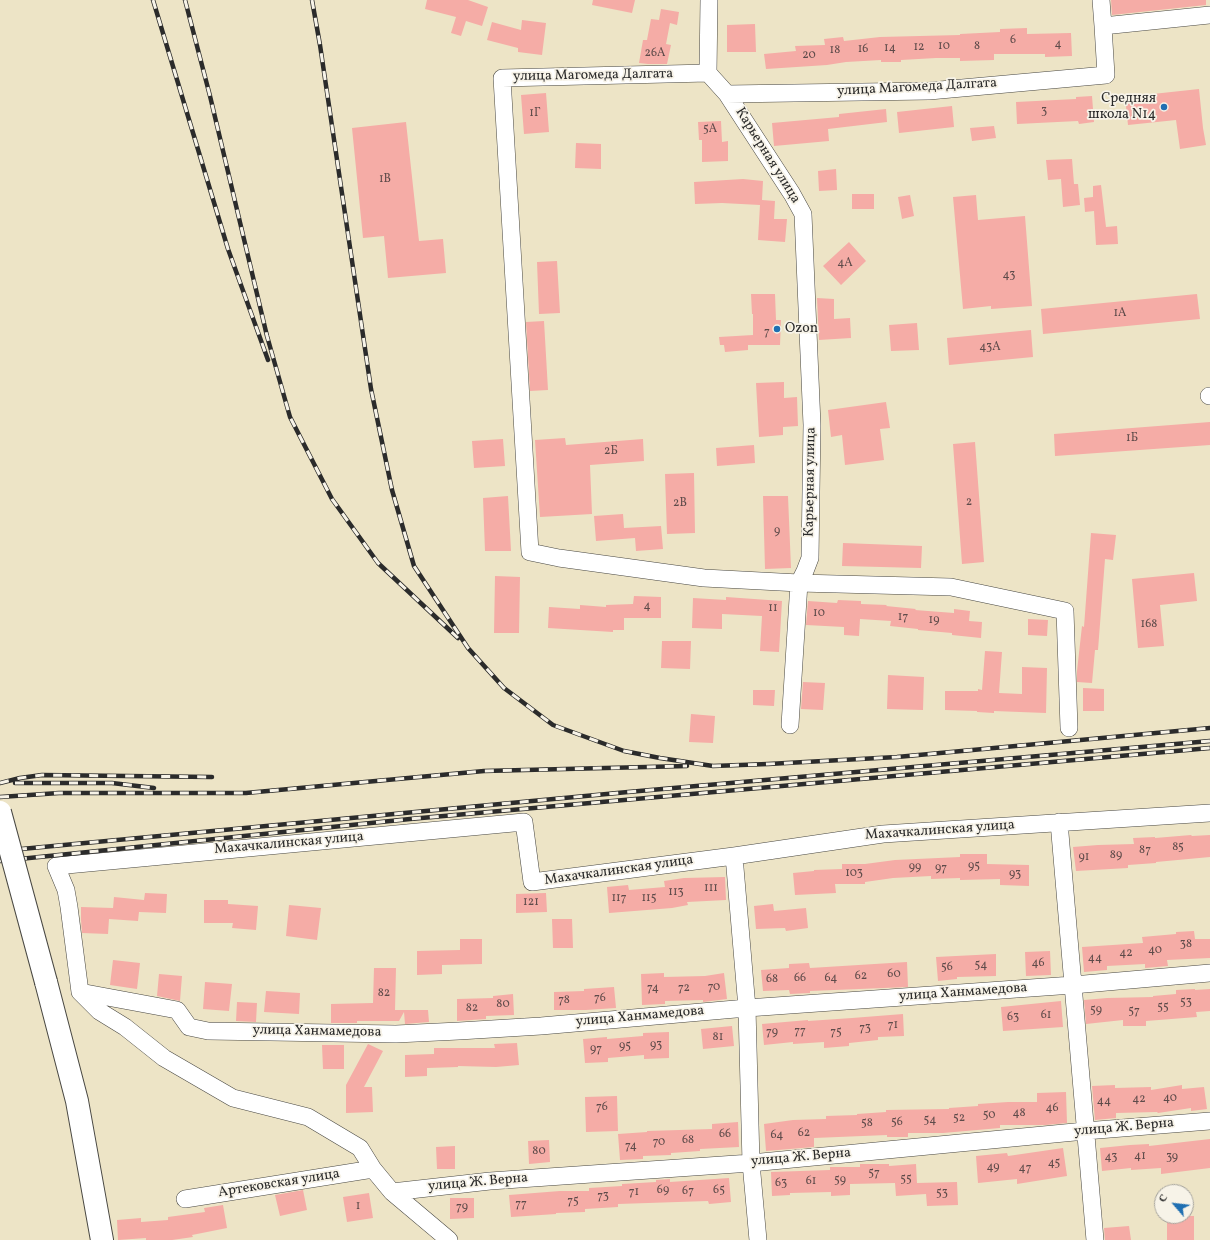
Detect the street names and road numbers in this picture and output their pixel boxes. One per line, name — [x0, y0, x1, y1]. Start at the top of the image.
street label: улица Магомеда Далгата — [513, 66, 673, 86]
street label: улица Магомеда Далгата — [837, 75, 997, 101]
street label: Карьерная улица — [731, 105, 803, 207]
street label: Карьерная улица — [802, 427, 820, 537]
street label: Махачкалинская улица — [865, 817, 1015, 845]
street label: Махачкалинская улица — [214, 829, 364, 859]
street label: Махачкалинская улица — [544, 852, 694, 890]
street label: улица Ханмамедова — [898, 980, 1028, 1006]
street label: улица Ханмамедова — [575, 1003, 705, 1031]
street label: улица Ханмамедова — [252, 1022, 382, 1042]
street label: улица Ж. Верна — [1073, 1115, 1175, 1141]
street label: улица Ж. Верна — [750, 1145, 852, 1171]
street label: Артековская улица — [217, 1166, 341, 1202]
street label: улица Ж. Верна — [427, 1170, 529, 1196]

